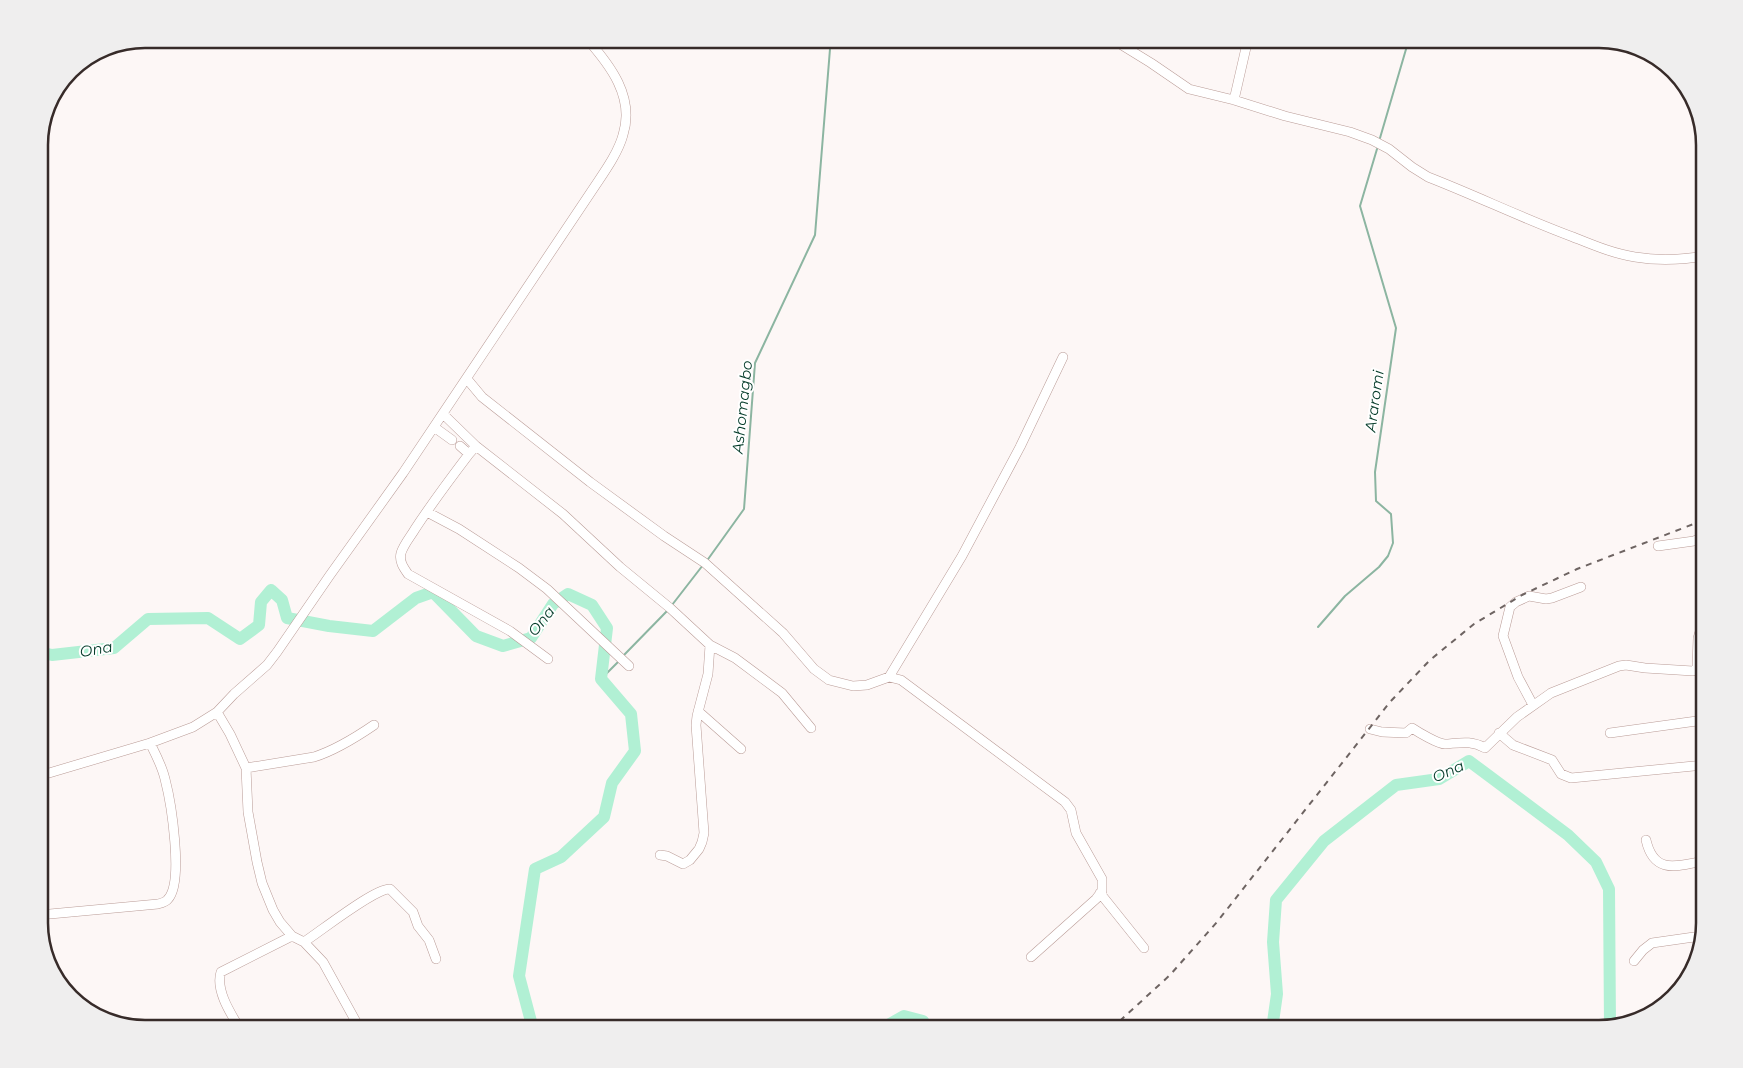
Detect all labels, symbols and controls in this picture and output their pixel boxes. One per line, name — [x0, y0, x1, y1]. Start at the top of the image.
water label: Ashomagbo — [728, 360, 756, 455]
water label: Araromi — [1360, 368, 1388, 434]
water label: Ona — [523, 602, 559, 640]
water label: Ona — [78, 637, 114, 661]
water label: Ona — [1429, 756, 1467, 786]

